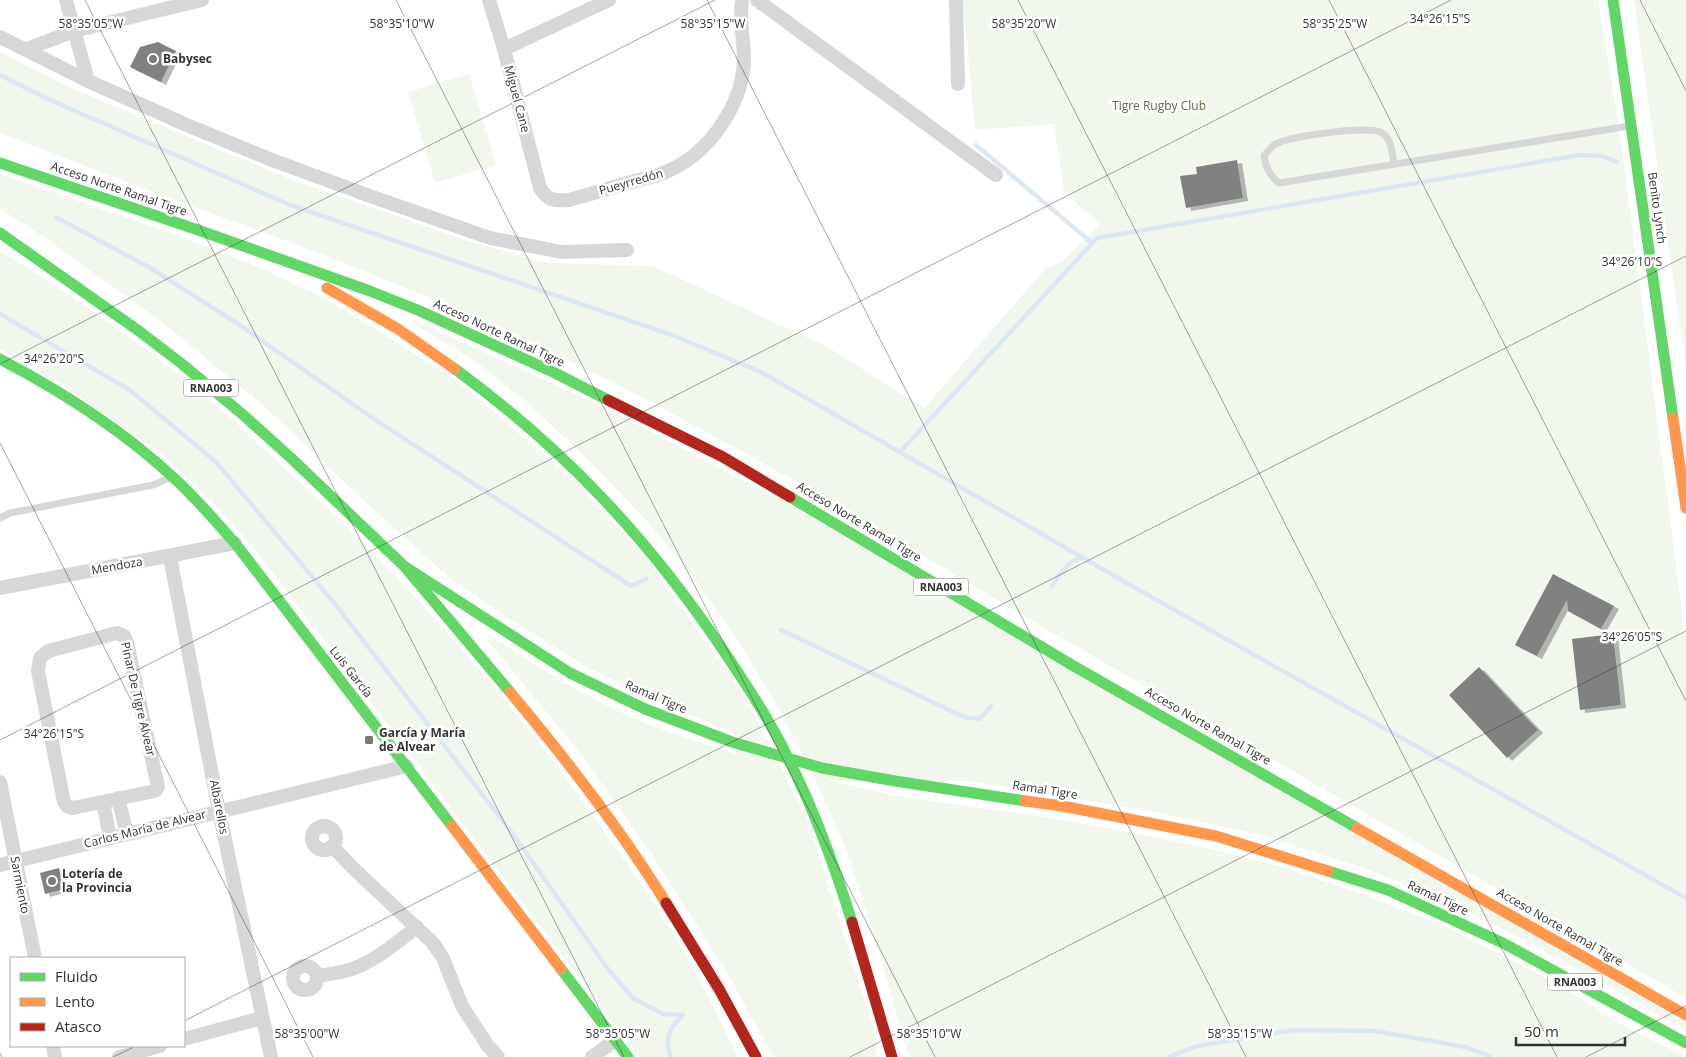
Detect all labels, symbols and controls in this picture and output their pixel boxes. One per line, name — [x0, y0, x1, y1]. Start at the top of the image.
text: 34°26'15"S — [1410, 10, 1470, 27]
text: 58°35'05"W — [59, 15, 123, 32]
text: 58°35'10"W — [370, 15, 434, 32]
text: 58°35'15"W — [681, 15, 745, 32]
text: 58°35'20"W — [992, 15, 1056, 32]
text: 58°35'25"W — [1303, 15, 1367, 32]
place label: Babysec — [163, 50, 212, 67]
marker: Babysec — [147, 53, 159, 65]
street label: Miguel Cane — [500, 63, 535, 135]
park label: Tigre Rugby Club — [1112, 97, 1206, 114]
street label: Acceso Norte Ramal Tigre — [49, 157, 190, 220]
street label: Pueyrredón — [597, 164, 665, 199]
street label: Benito Lynch — [1644, 171, 1671, 245]
text: 34°26'10"S — [1602, 253, 1662, 270]
street label: Acceso Norte Ramal Tigre — [431, 295, 568, 371]
text: 34°26'20"S — [24, 350, 84, 367]
road number: RNA003 — [184, 379, 238, 396]
street label: Acceso Norte Ramal Tigre — [794, 477, 925, 566]
street label: Mendoza — [90, 553, 144, 578]
road number: RNA003 — [914, 578, 968, 596]
text: 34°26'05"S — [1602, 628, 1662, 645]
street label: Pinar De Tigre Alvear — [117, 640, 160, 758]
street label: Luis García — [326, 642, 377, 701]
street label: Ramal Tigre — [623, 676, 690, 717]
street label: Acceso Norte Ramal Tigre — [1142, 682, 1275, 769]
place label: García y María de Alvear — [379, 724, 465, 755]
text: 34°26'15"S — [24, 725, 84, 742]
marker: García y María de Alvear — [363, 734, 375, 746]
street label: Ramal Tigre — [1011, 776, 1079, 803]
street label: Albarellos — [206, 778, 233, 836]
street label: Carlos María de Alvear — [82, 805, 208, 852]
street label: Sarmiento — [7, 855, 34, 915]
place label: Lotería de la Provincia — [62, 865, 132, 896]
marker: Lotería de la Provincia — [46, 875, 58, 887]
street label: Ramal Tigre — [1405, 876, 1472, 919]
street label: Acceso Norte Ramal Tigre — [1494, 883, 1627, 970]
legend — [10, 957, 185, 1047]
text: Fluido — [55, 966, 98, 986]
road number: RNA003 — [1548, 974, 1602, 990]
text: Lento — [55, 991, 95, 1011]
scale bar — [1516, 1014, 1625, 1046]
text: Atasco — [55, 1016, 102, 1036]
text: 50 m — [1524, 1021, 1559, 1041]
text: 58°35'00"W — [275, 1025, 339, 1042]
text: 58°35'05"W — [586, 1025, 650, 1042]
text: 58°35'10"W — [897, 1025, 961, 1042]
text: 58°35'15"W — [1208, 1025, 1272, 1042]

